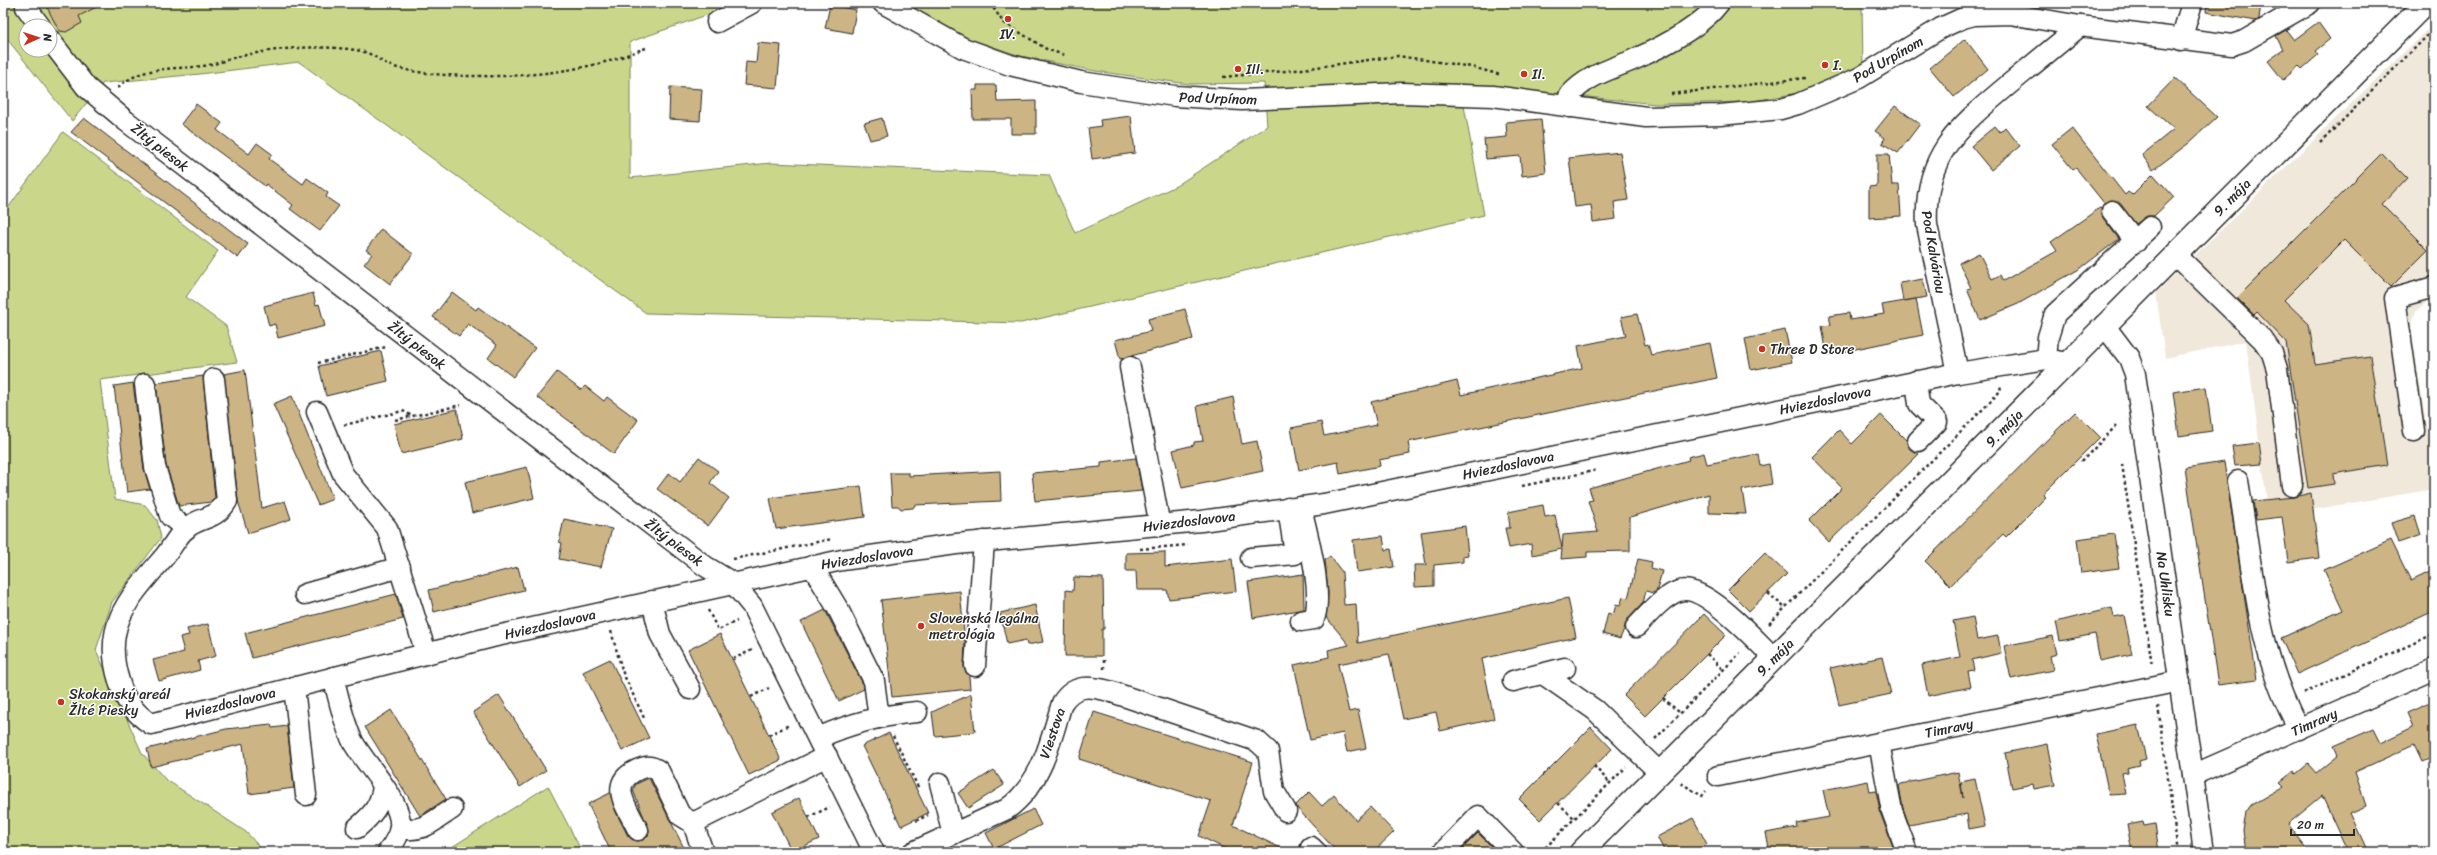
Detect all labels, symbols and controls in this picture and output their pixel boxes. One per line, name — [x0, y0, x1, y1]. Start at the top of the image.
marker: IV. — [1003, 14, 1013, 24]
north arrow — [18, 18, 58, 58]
place label: IV. — [999, 22, 1016, 47]
street label: Pod Urpínom — [1848, 29, 1929, 90]
text: N — [38, 32, 57, 42]
place label: I. — [1832, 53, 1843, 78]
place label: III. — [1245, 57, 1264, 82]
marker: I. — [1820, 60, 1830, 70]
place label: II. — [1531, 62, 1546, 87]
marker: III. — [1233, 64, 1243, 74]
marker: II. — [1519, 69, 1529, 79]
street label: Pod Urpínom — [1178, 85, 1258, 112]
street label: Žltý piesok — [125, 116, 195, 179]
street label: 9. mája — [2207, 172, 2257, 222]
street label: Pod Kalváriou — [1914, 209, 1953, 296]
street label: Žltý piesok — [382, 314, 452, 377]
place label: Three D Store — [1770, 337, 1854, 362]
marker: Three D Store — [1757, 344, 1767, 354]
street label: Hviezdoslavova — [1777, 379, 1873, 422]
street label: 9. mája — [1979, 403, 2029, 453]
street label: Hviezdoslavova — [1460, 444, 1556, 487]
street label: Hviezdoslavova — [1141, 503, 1237, 540]
street label: Žltý piesok — [639, 512, 709, 573]
street label: Hviezdoslavova — [819, 538, 915, 577]
street label: Na Uhlisku — [2149, 550, 2183, 619]
street label: Hviezdoslavova — [502, 602, 598, 647]
place label: Slovenská legálna metrológia — [929, 606, 1040, 647]
marker: Slovenská legálna metrológia — [916, 621, 926, 631]
street label: 9. mája — [1750, 632, 1800, 682]
street label: Hviezdoslavova — [182, 680, 278, 727]
place label: Skokanský areál Žlté Piesky — [69, 682, 171, 723]
marker: Skokanský areál Žlté Piesky — [56, 697, 66, 707]
street label: Timravy — [2287, 701, 2342, 744]
street label: Viestova — [1032, 704, 1073, 762]
street label: Timravy — [1923, 711, 1976, 746]
scale bar — [2291, 811, 2354, 837]
text: 20 m — [2297, 814, 2324, 836]

